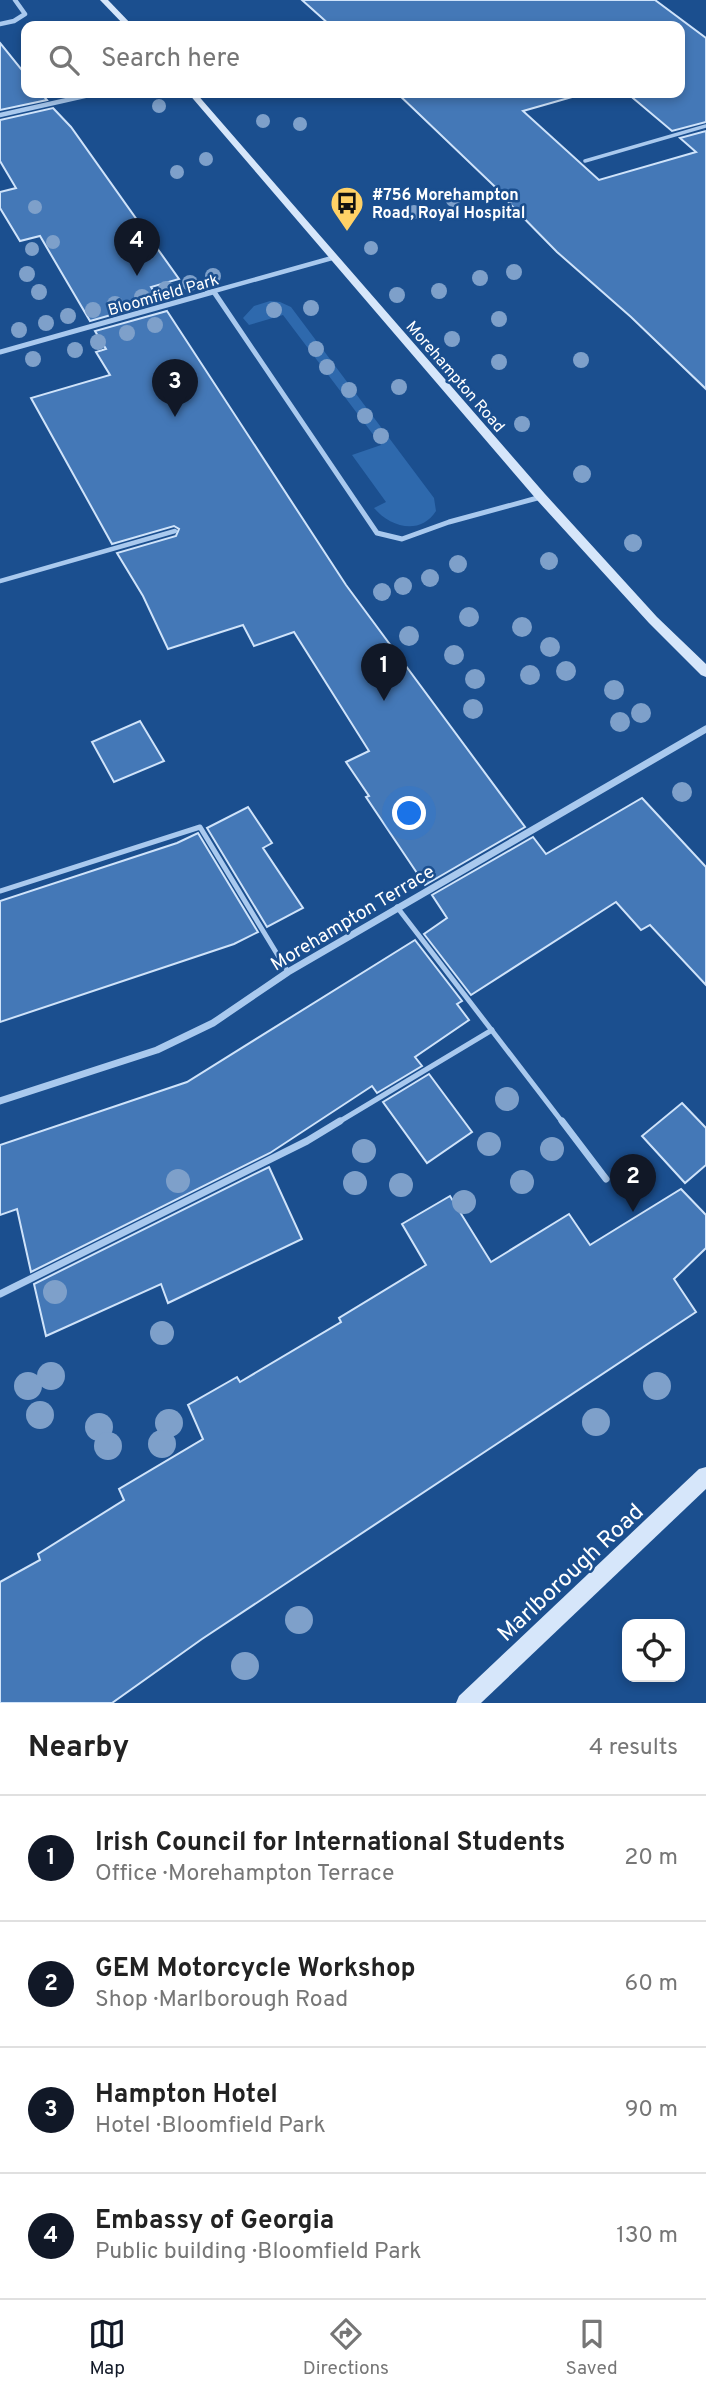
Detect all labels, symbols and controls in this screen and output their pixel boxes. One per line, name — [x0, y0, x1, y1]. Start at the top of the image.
search box — [21, 21, 685, 98]
icon: search — [45, 41, 83, 79]
text: Search here — [101, 43, 240, 76]
bus stop icon: #756 Morehampton Road, Royal Hospital — [328, 184, 366, 233]
place label: #756 Morehampton Road, Royal Hospital — [372, 186, 525, 224]
pin: 4 — [114, 218, 160, 276]
street label: Bloomfield Park — [106, 271, 221, 321]
street label: Morehampton Road — [401, 318, 508, 437]
pin: 3 — [152, 359, 198, 417]
pin: 1 — [361, 643, 407, 701]
your location — [392, 796, 426, 830]
street label: Morehampton Terrace — [267, 860, 439, 977]
pin: 2 — [610, 1154, 656, 1212]
street label: Marlborough Road — [492, 1499, 651, 1649]
map controls — [622, 1619, 685, 1682]
button: locate — [622, 1619, 685, 1682]
text: Nearby — [28, 1730, 129, 1767]
text: 4 results — [589, 1734, 678, 1763]
text: Irish Council for International Students — [95, 1827, 565, 1860]
text: 1 — [46, 1844, 56, 1873]
text: 20 m — [624, 1844, 678, 1873]
text: Office · Morehampton Terrace — [95, 1860, 394, 1889]
text: GEM Motorcycle Workshop — [95, 1953, 415, 1986]
text: 2 — [44, 1970, 58, 1999]
text: 60 m — [625, 1970, 678, 1999]
text: Shop · Marlborough Road — [95, 1986, 348, 2015]
text: Hampton Hotel — [95, 2079, 278, 2112]
text: 3 — [44, 2096, 58, 2125]
text: 90 m — [625, 2096, 678, 2125]
text: Hotel · Bloomfield Park — [95, 2112, 326, 2141]
text: Embassy of Georgia — [95, 2205, 334, 2238]
text: 4 — [44, 2222, 58, 2251]
text: 130 m — [616, 2222, 678, 2251]
text: Public building · Bloomfield Park — [95, 2238, 422, 2267]
tab: Map — [88, 2315, 126, 2381]
tab: Directions — [303, 2315, 389, 2381]
tab: Saved — [566, 2315, 618, 2381]

